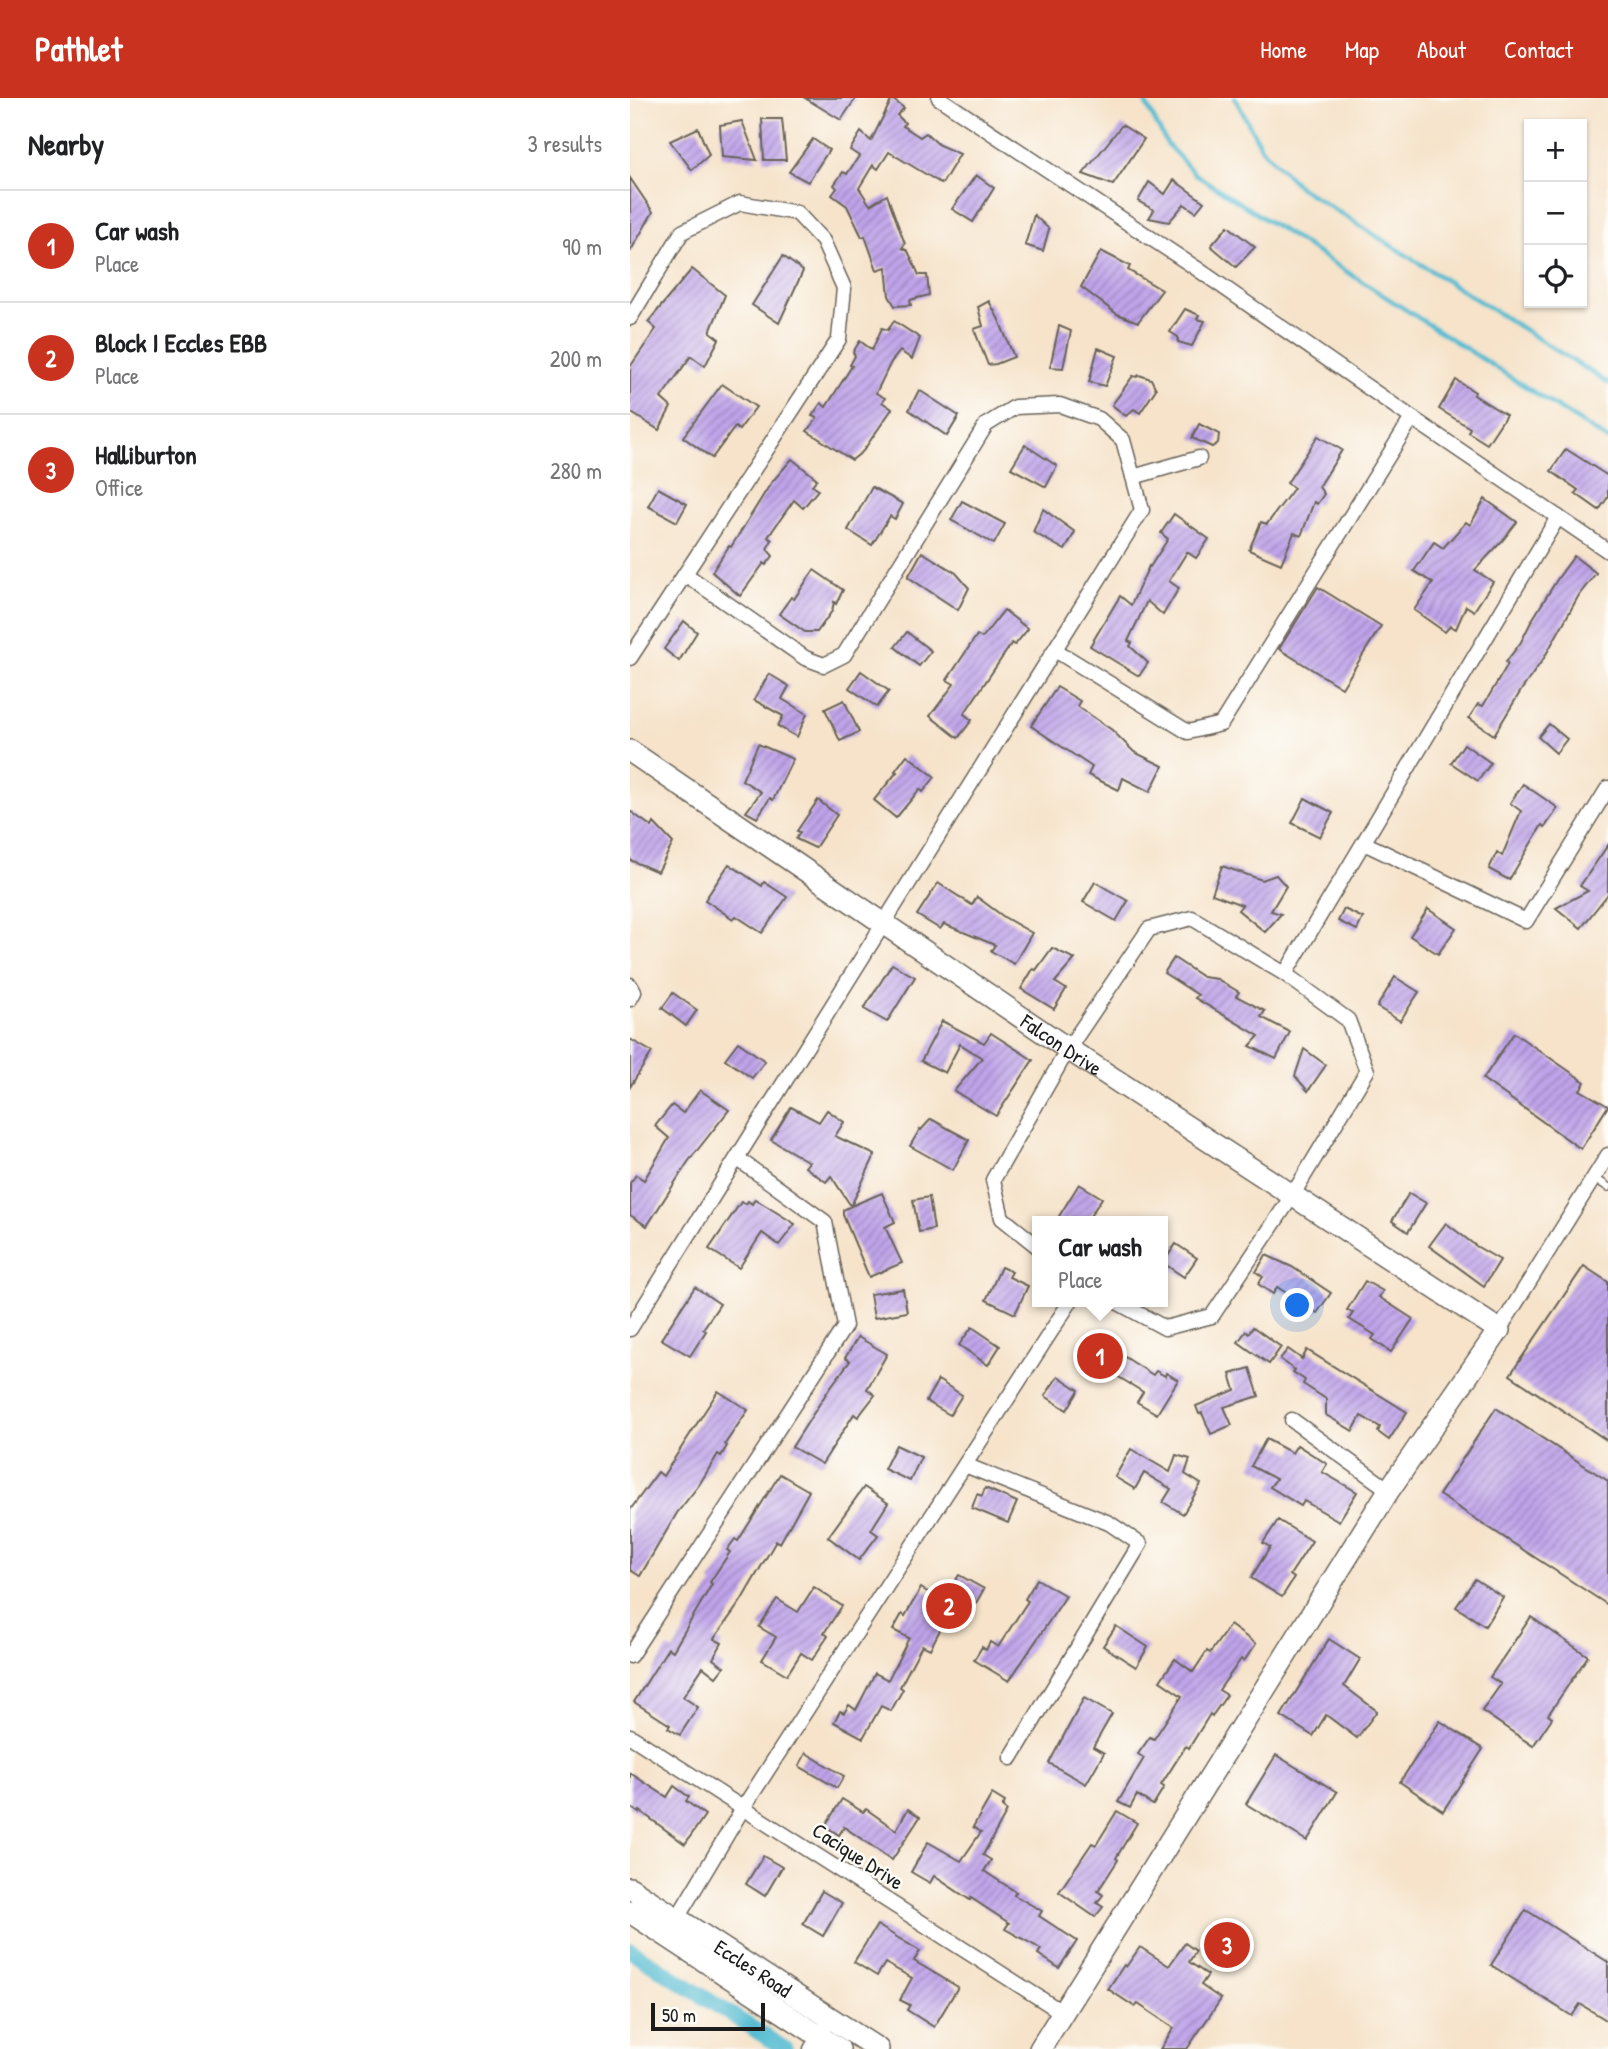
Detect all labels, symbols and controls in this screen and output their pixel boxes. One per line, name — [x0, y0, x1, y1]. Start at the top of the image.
text: Pathlet — [35, 27, 122, 71]
text: Home — [1260, 33, 1307, 65]
text: Map — [1345, 33, 1379, 65]
text: About — [1417, 33, 1466, 65]
text: Contact — [1504, 33, 1573, 65]
map controls — [1524, 119, 1587, 308]
button: + — [1524, 119, 1587, 182]
text: Nearby — [28, 124, 104, 164]
text: 3 results — [527, 128, 602, 159]
button: − — [1524, 182, 1587, 245]
text: Car wash — [95, 213, 179, 248]
text: 1 — [47, 231, 55, 262]
text: 90 m — [562, 231, 602, 262]
button: locate — [1524, 245, 1587, 308]
text: Place — [95, 248, 139, 279]
text: Block I Eccles EBB — [95, 325, 267, 360]
text: 2 — [46, 343, 56, 374]
text: 200 m — [550, 343, 602, 374]
text: Place — [95, 360, 139, 391]
text: Halliburton — [95, 437, 197, 472]
text: 3 — [46, 455, 56, 486]
text: 280 m — [550, 455, 602, 486]
text: Office — [95, 472, 143, 503]
street label: Falcon Drive — [1014, 1006, 1108, 1082]
popup — [1032, 1216, 1168, 1307]
text: Car wash — [1058, 1229, 1142, 1264]
text: Place — [1058, 1264, 1102, 1295]
your location — [1280, 1288, 1314, 1322]
pin: 1 — [1077, 1330, 1123, 1382]
pin: 2 — [926, 1580, 972, 1632]
street label: Cacique Drive — [807, 1816, 909, 1896]
pin: 3 — [1204, 1919, 1250, 1971]
street label: Eccles Road — [709, 1932, 798, 2004]
scale bar — [651, 2000, 765, 2032]
text: 50 m — [662, 2002, 696, 2028]

